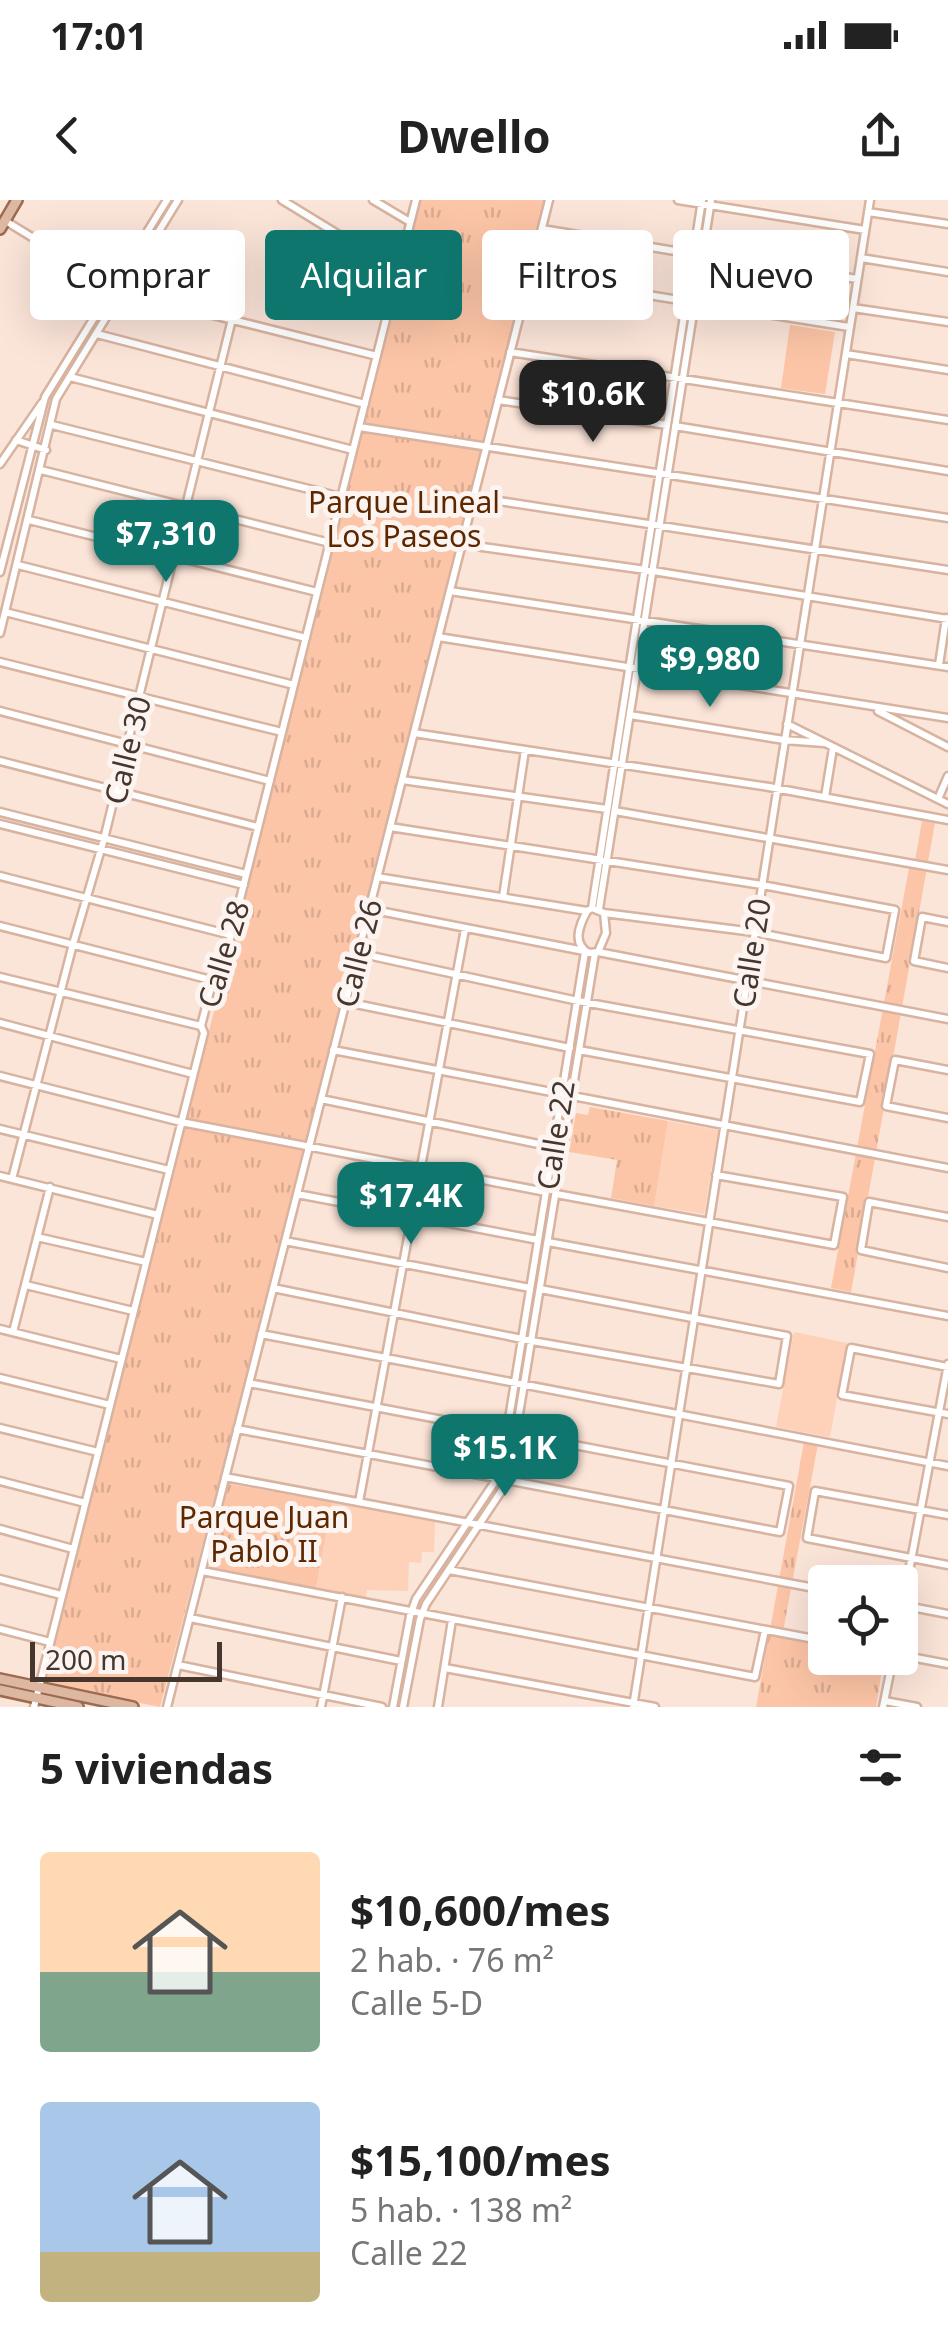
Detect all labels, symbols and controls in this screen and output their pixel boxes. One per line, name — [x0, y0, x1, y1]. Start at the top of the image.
text: 17:01 — [50, 9, 148, 61]
text: Dwello — [397, 105, 551, 166]
icon: back — [40, 108, 95, 163]
icon: share — [853, 108, 908, 163]
chip: Comprar — [30, 230, 245, 320]
chip: Alquilar — [265, 230, 462, 320]
chip: Filtros — [482, 230, 653, 320]
chip: Nuevo — [673, 230, 849, 320]
pin: $10.6K — [512, 360, 674, 445]
text: $10.6K — [541, 371, 645, 414]
park label: Parque Lineal Los Paseos — [308, 481, 500, 556]
pin: $7,310 — [85, 500, 247, 585]
text: $7,310 — [116, 511, 216, 554]
pin: $9,980 — [629, 625, 791, 710]
text: $9,980 — [660, 636, 760, 679]
street label: Calle 30 — [94, 692, 160, 808]
street label: Calle 28 — [187, 895, 259, 1013]
street label: Calle 26 — [325, 895, 391, 1011]
street label: Calle 20 — [722, 895, 780, 1011]
street label: Calle 22 — [526, 1077, 584, 1193]
pin: $17.4K — [330, 1162, 492, 1247]
text: $17.4K — [359, 1173, 463, 1216]
pin: $15.1K — [424, 1414, 586, 1499]
text: $15.1K — [453, 1425, 557, 1468]
park label: Parque Juan Pablo II — [179, 1496, 349, 1571]
map controls — [808, 1565, 918, 1675]
button: locate — [808, 1565, 918, 1675]
scale bar — [30, 1637, 222, 1682]
text: 200 m — [45, 1640, 127, 1678]
text: 5 viviendas — [40, 1739, 273, 1796]
icon: filters — [853, 1740, 908, 1795]
text: $10,600/mes — [350, 1881, 611, 1938]
icon: home — [120, 1892, 240, 2012]
text: 2 hab. · 76 m² — [350, 1938, 554, 1981]
text: Calle 5-D — [350, 1981, 483, 2024]
text: $15,100/mes — [350, 2131, 611, 2188]
icon: home — [120, 2142, 240, 2262]
text: 5 hab. · 138 m² — [350, 2188, 572, 2231]
text: Calle 22 — [350, 2231, 468, 2274]

